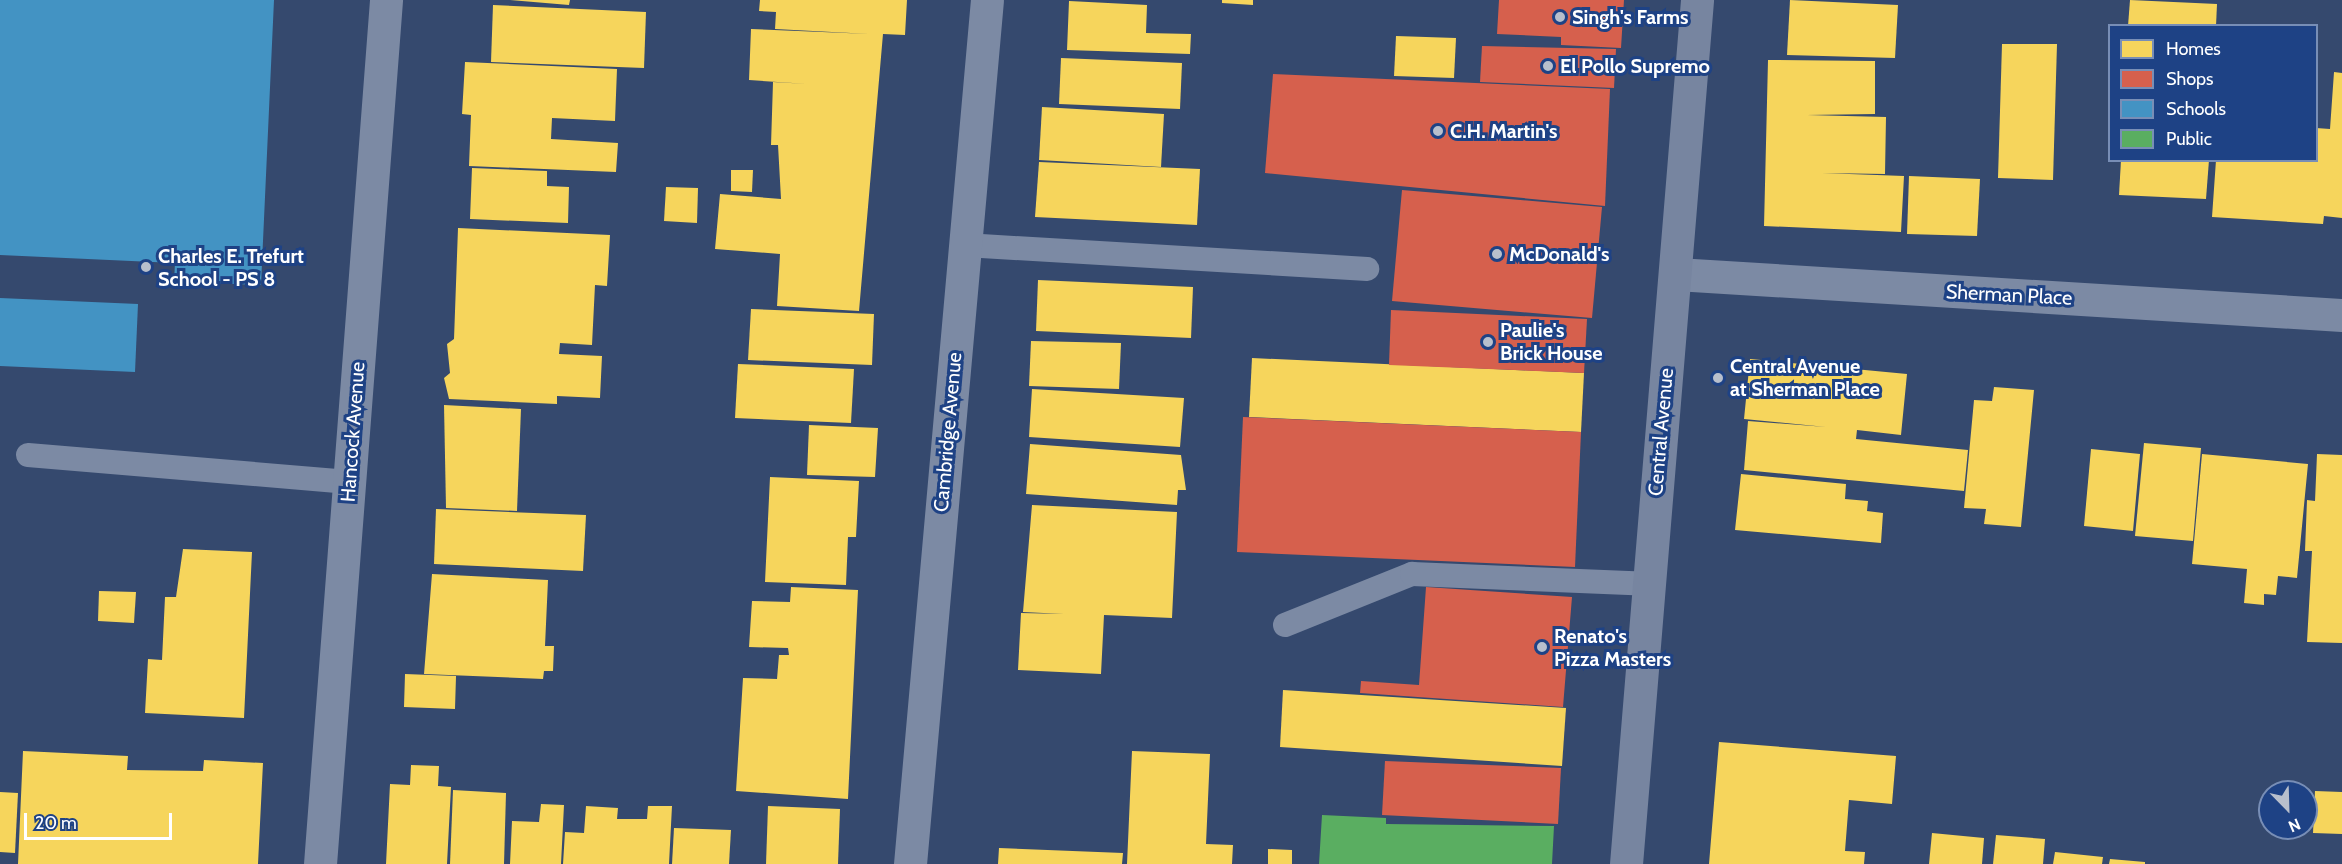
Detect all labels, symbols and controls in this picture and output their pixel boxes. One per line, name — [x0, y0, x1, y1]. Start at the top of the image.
place label: Singh's Farms — [1572, 5, 1689, 29]
marker: Singh's Farms — [1553, 10, 1567, 24]
legend — [2108, 24, 2318, 162]
text: Homes — [2166, 38, 2221, 60]
place label: El Pollo Supremo — [1560, 54, 1710, 78]
marker: El Pollo Supremo — [1541, 59, 1555, 73]
text: Shops — [2166, 68, 2214, 90]
text: Schools — [2166, 98, 2226, 120]
place label: C.H. Martin's — [1450, 119, 1558, 143]
marker: C.H. Martin's — [1431, 124, 1445, 138]
text: Public — [2166, 128, 2212, 150]
place label: McDonald's — [1509, 242, 1610, 266]
place label: Charles E. Trefurt School - PS 8 — [158, 244, 304, 291]
marker: McDonald's — [1490, 247, 1504, 261]
marker: Charles E. Trefurt School - PS 8 — [139, 260, 153, 274]
street label: Sherman Place — [1945, 280, 2073, 310]
place label: Paulie's Brick House — [1500, 318, 1603, 365]
marker: Paulie's Brick House — [1481, 335, 1495, 349]
street label: Cambridge Avenue — [929, 351, 967, 513]
place label: Central Avenue at Sherman Place — [1730, 354, 1880, 401]
street label: Hancock Avenue — [336, 361, 370, 503]
street label: Central Avenue — [1643, 367, 1679, 497]
marker: Central Avenue at Sherman Place — [1711, 371, 1725, 385]
place label: Renato's Pizza Masters — [1554, 624, 1671, 671]
marker: Renato's Pizza Masters — [1535, 640, 1549, 654]
north arrow — [2258, 780, 2318, 840]
scale bar — [27, 801, 176, 839]
text: 20 m — [35, 812, 77, 834]
text: N — [2286, 814, 2303, 836]

